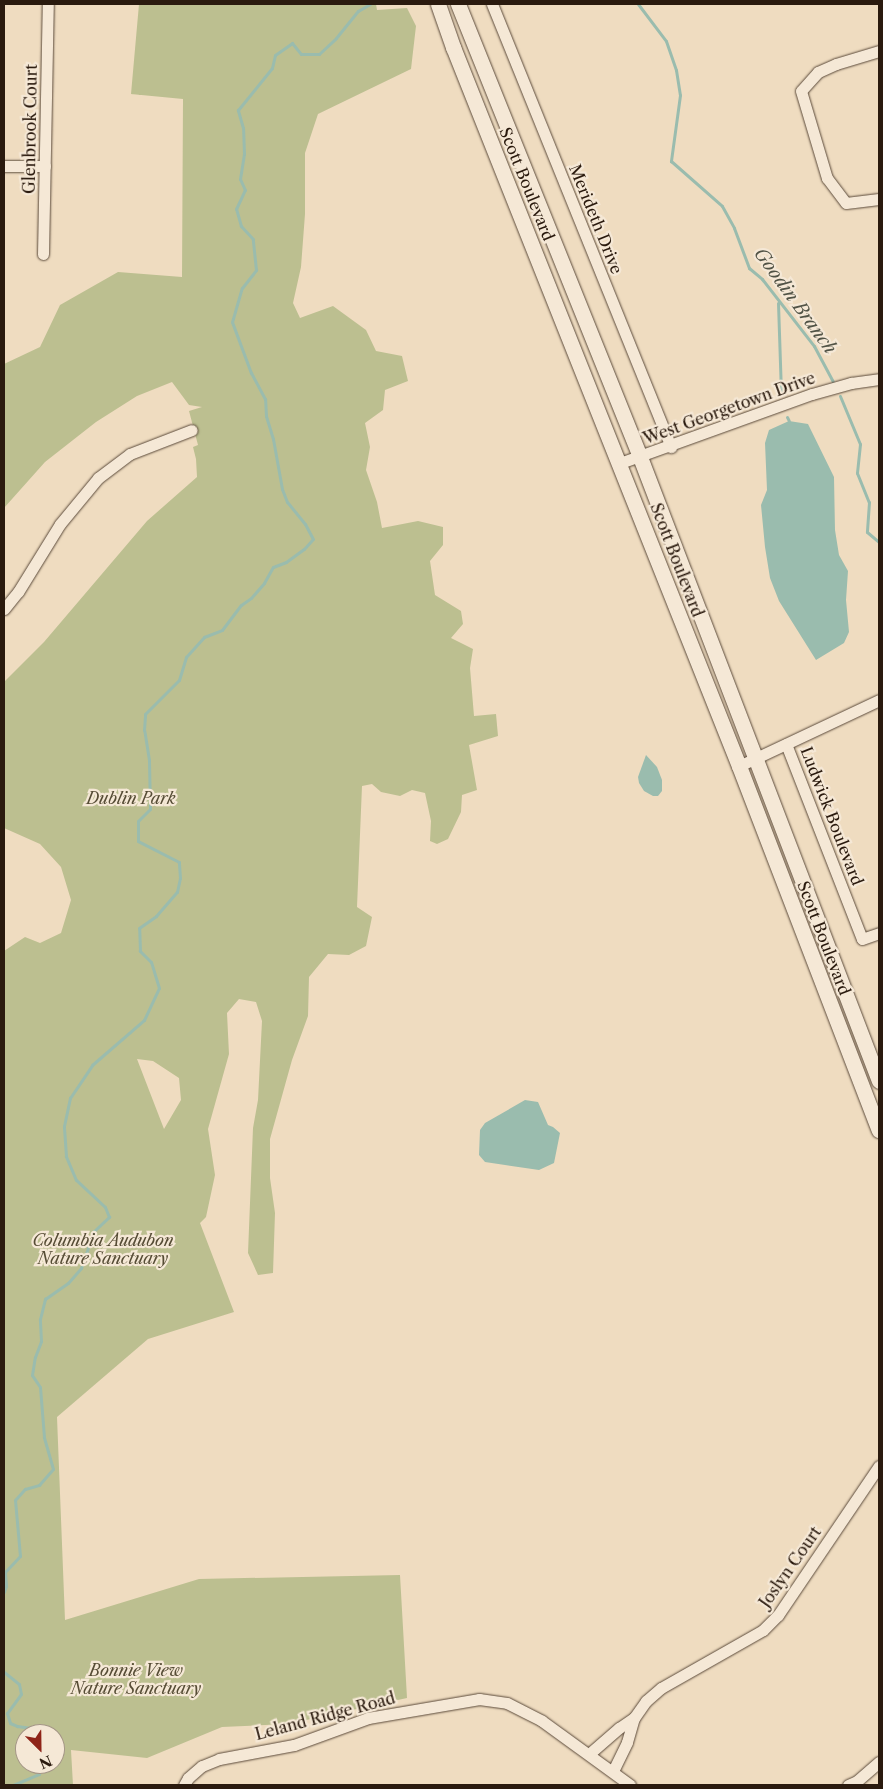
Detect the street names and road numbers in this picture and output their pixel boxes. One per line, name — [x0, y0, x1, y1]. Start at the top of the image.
street label: Glenbrook Court — [19, 64, 41, 194]
street label: Scott Boulevard — [496, 125, 558, 243]
street label: Merideth Drive — [565, 161, 627, 277]
street label: West Georgetown Drive — [640, 368, 818, 448]
street label: Scott Boulevard — [646, 500, 708, 620]
street label: Ludwick Boulevard — [797, 744, 867, 888]
street label: Scott Boulevard — [793, 878, 855, 998]
street label: Joslyn Court — [755, 1523, 825, 1611]
street label: Leland Ridge Road — [253, 1688, 397, 1744]

